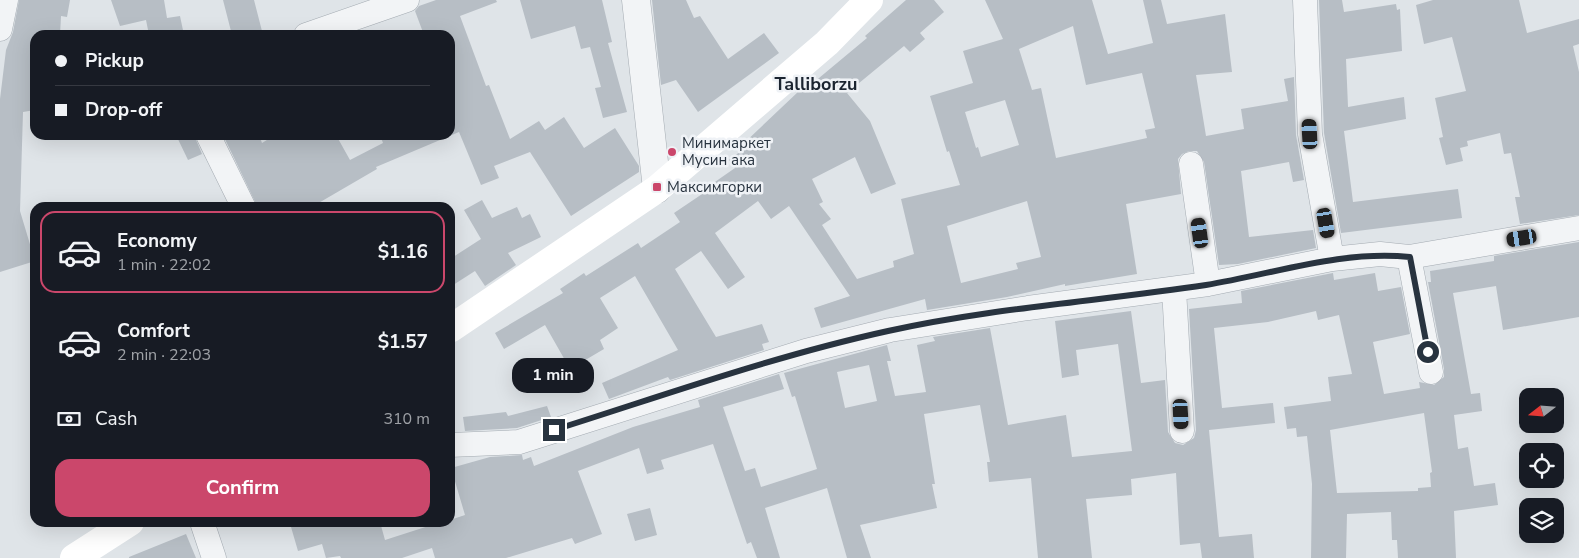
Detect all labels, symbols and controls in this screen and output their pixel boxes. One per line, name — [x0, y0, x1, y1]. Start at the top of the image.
text: Pickup — [85, 48, 144, 74]
district label: Talliborzu — [775, 72, 857, 96]
text: Drop-off — [85, 97, 162, 123]
car — [1301, 119, 1318, 149]
place label: Минимаркет Мусин ака — [682, 133, 771, 170]
marker: Минимаркет Мусин ака — [666, 146, 678, 158]
place label: Максимгорки — [667, 177, 762, 197]
marker: Максимгорки — [651, 181, 663, 193]
car — [1316, 207, 1335, 239]
car — [1190, 217, 1209, 249]
text: Economy — [117, 228, 197, 254]
car — [1506, 228, 1537, 248]
icon: car — [57, 230, 102, 275]
text: $1.16 — [378, 239, 428, 265]
text: 1 min · 22:02 — [117, 254, 211, 276]
text: Comfort — [117, 318, 190, 344]
icon: car — [57, 320, 102, 365]
text: $1.57 — [378, 329, 428, 355]
route start — [1417, 341, 1439, 363]
text: 2 min · 22:03 — [117, 344, 211, 366]
callout: 1 min — [513, 358, 595, 392]
text: 1 min — [532, 364, 574, 386]
north arrow — [1519, 388, 1564, 432]
map controls — [1519, 388, 1564, 543]
car — [1172, 399, 1189, 429]
icon: cash — [55, 405, 83, 433]
text: Cash — [95, 406, 137, 432]
text: 310 m — [383, 408, 430, 430]
route end — [543, 419, 565, 441]
button: locate — [1519, 443, 1564, 488]
button: Confirm — [55, 459, 430, 517]
button: layers — [1519, 498, 1564, 543]

